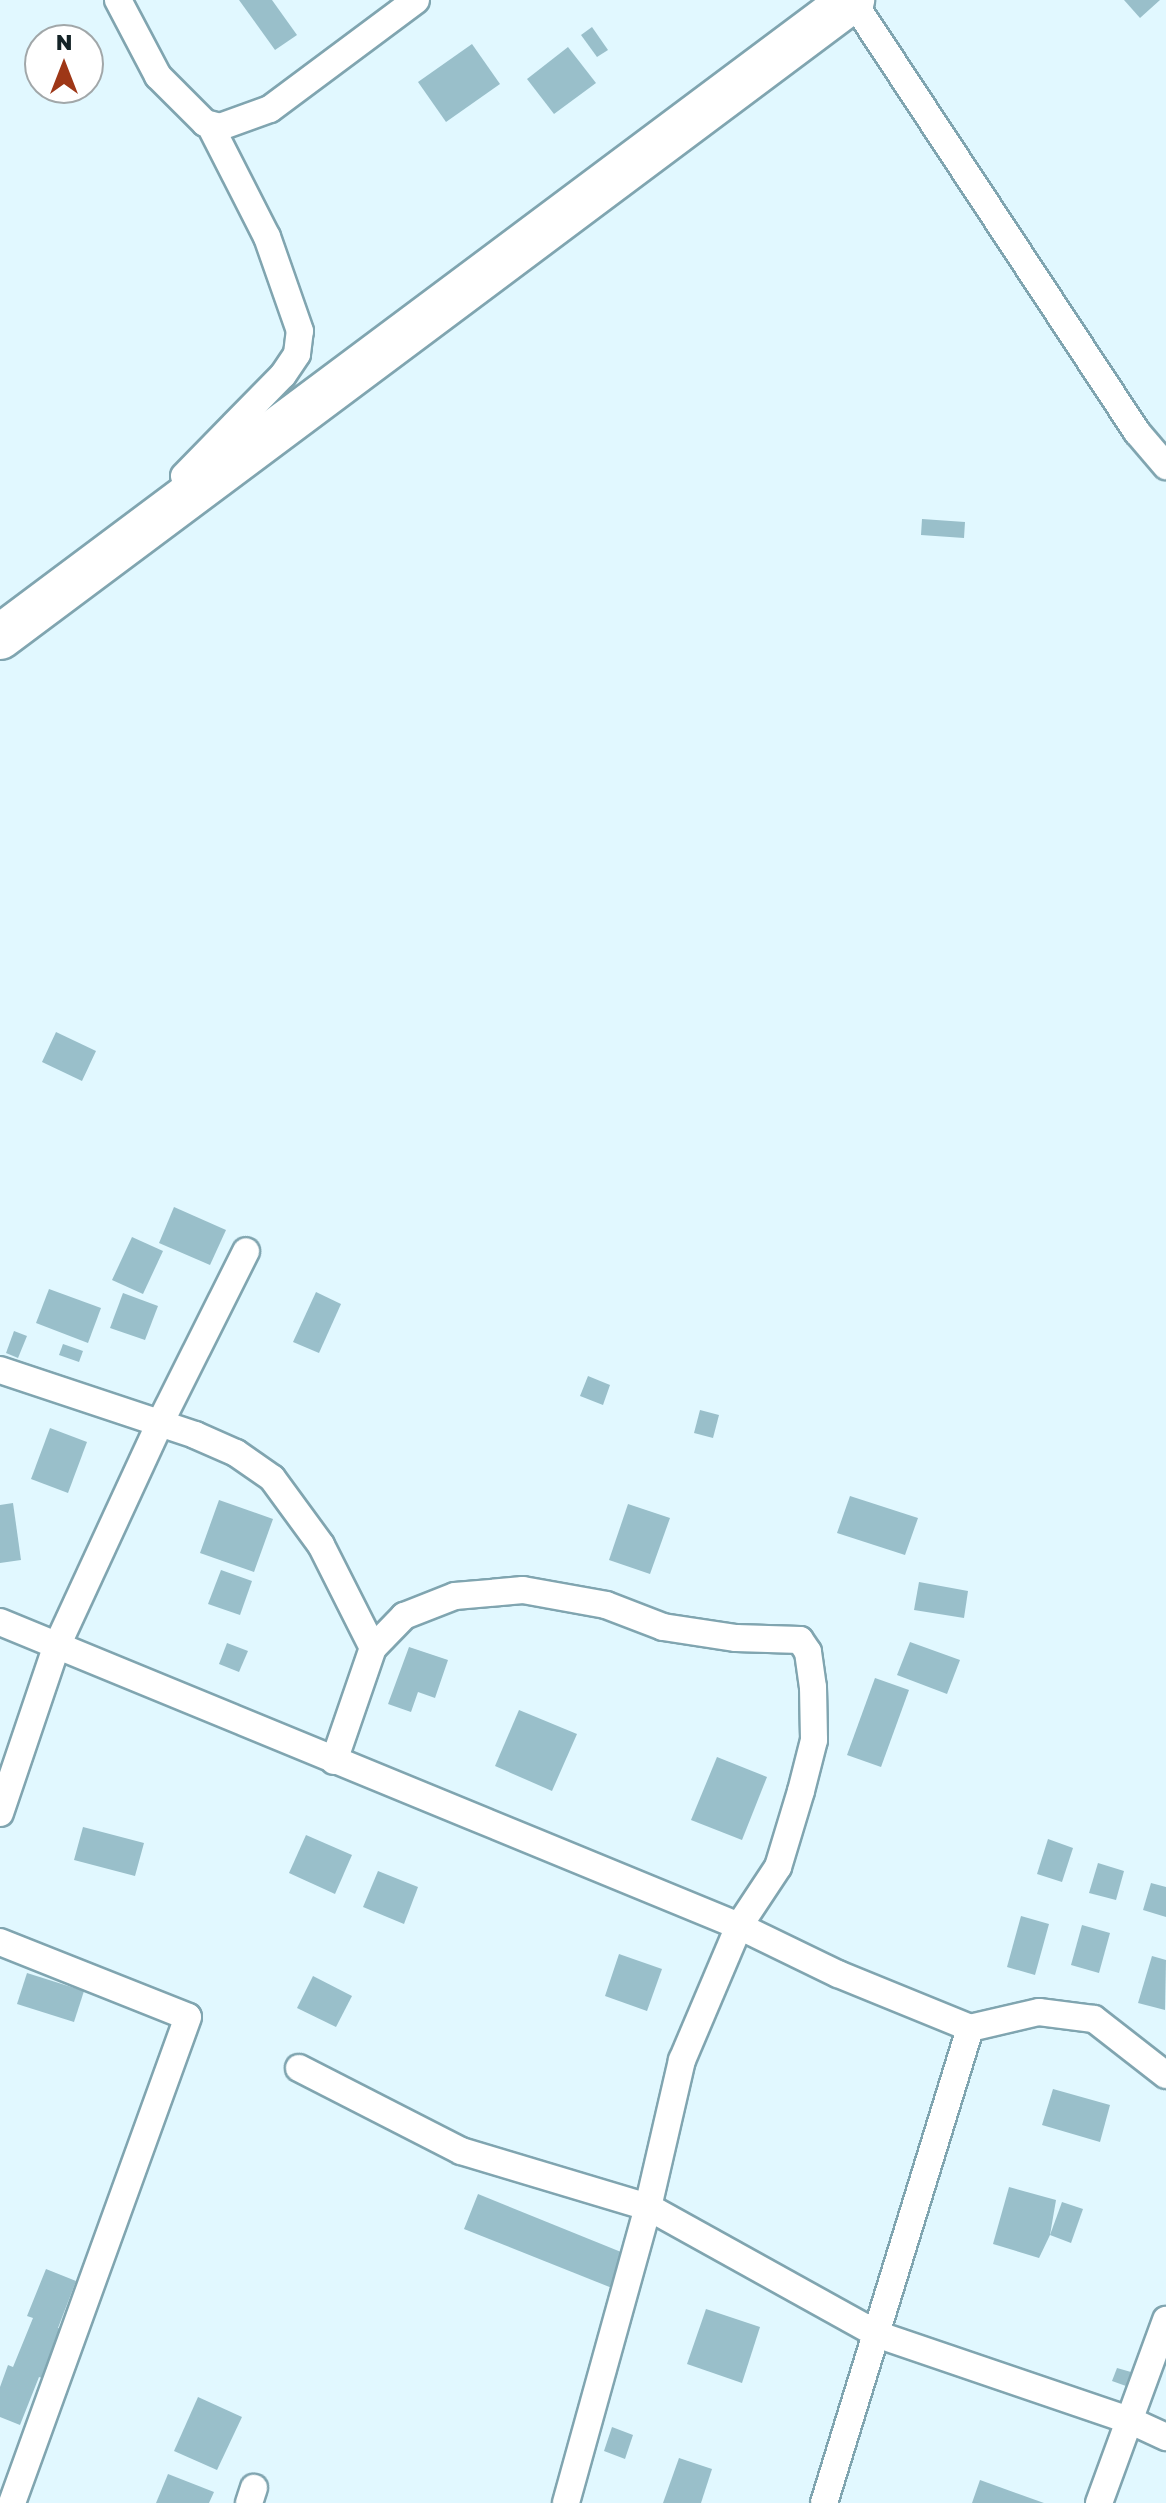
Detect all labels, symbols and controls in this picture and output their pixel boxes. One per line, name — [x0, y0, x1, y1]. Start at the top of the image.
north arrow — [24, 24, 104, 104]
text: N — [56, 28, 72, 55]

